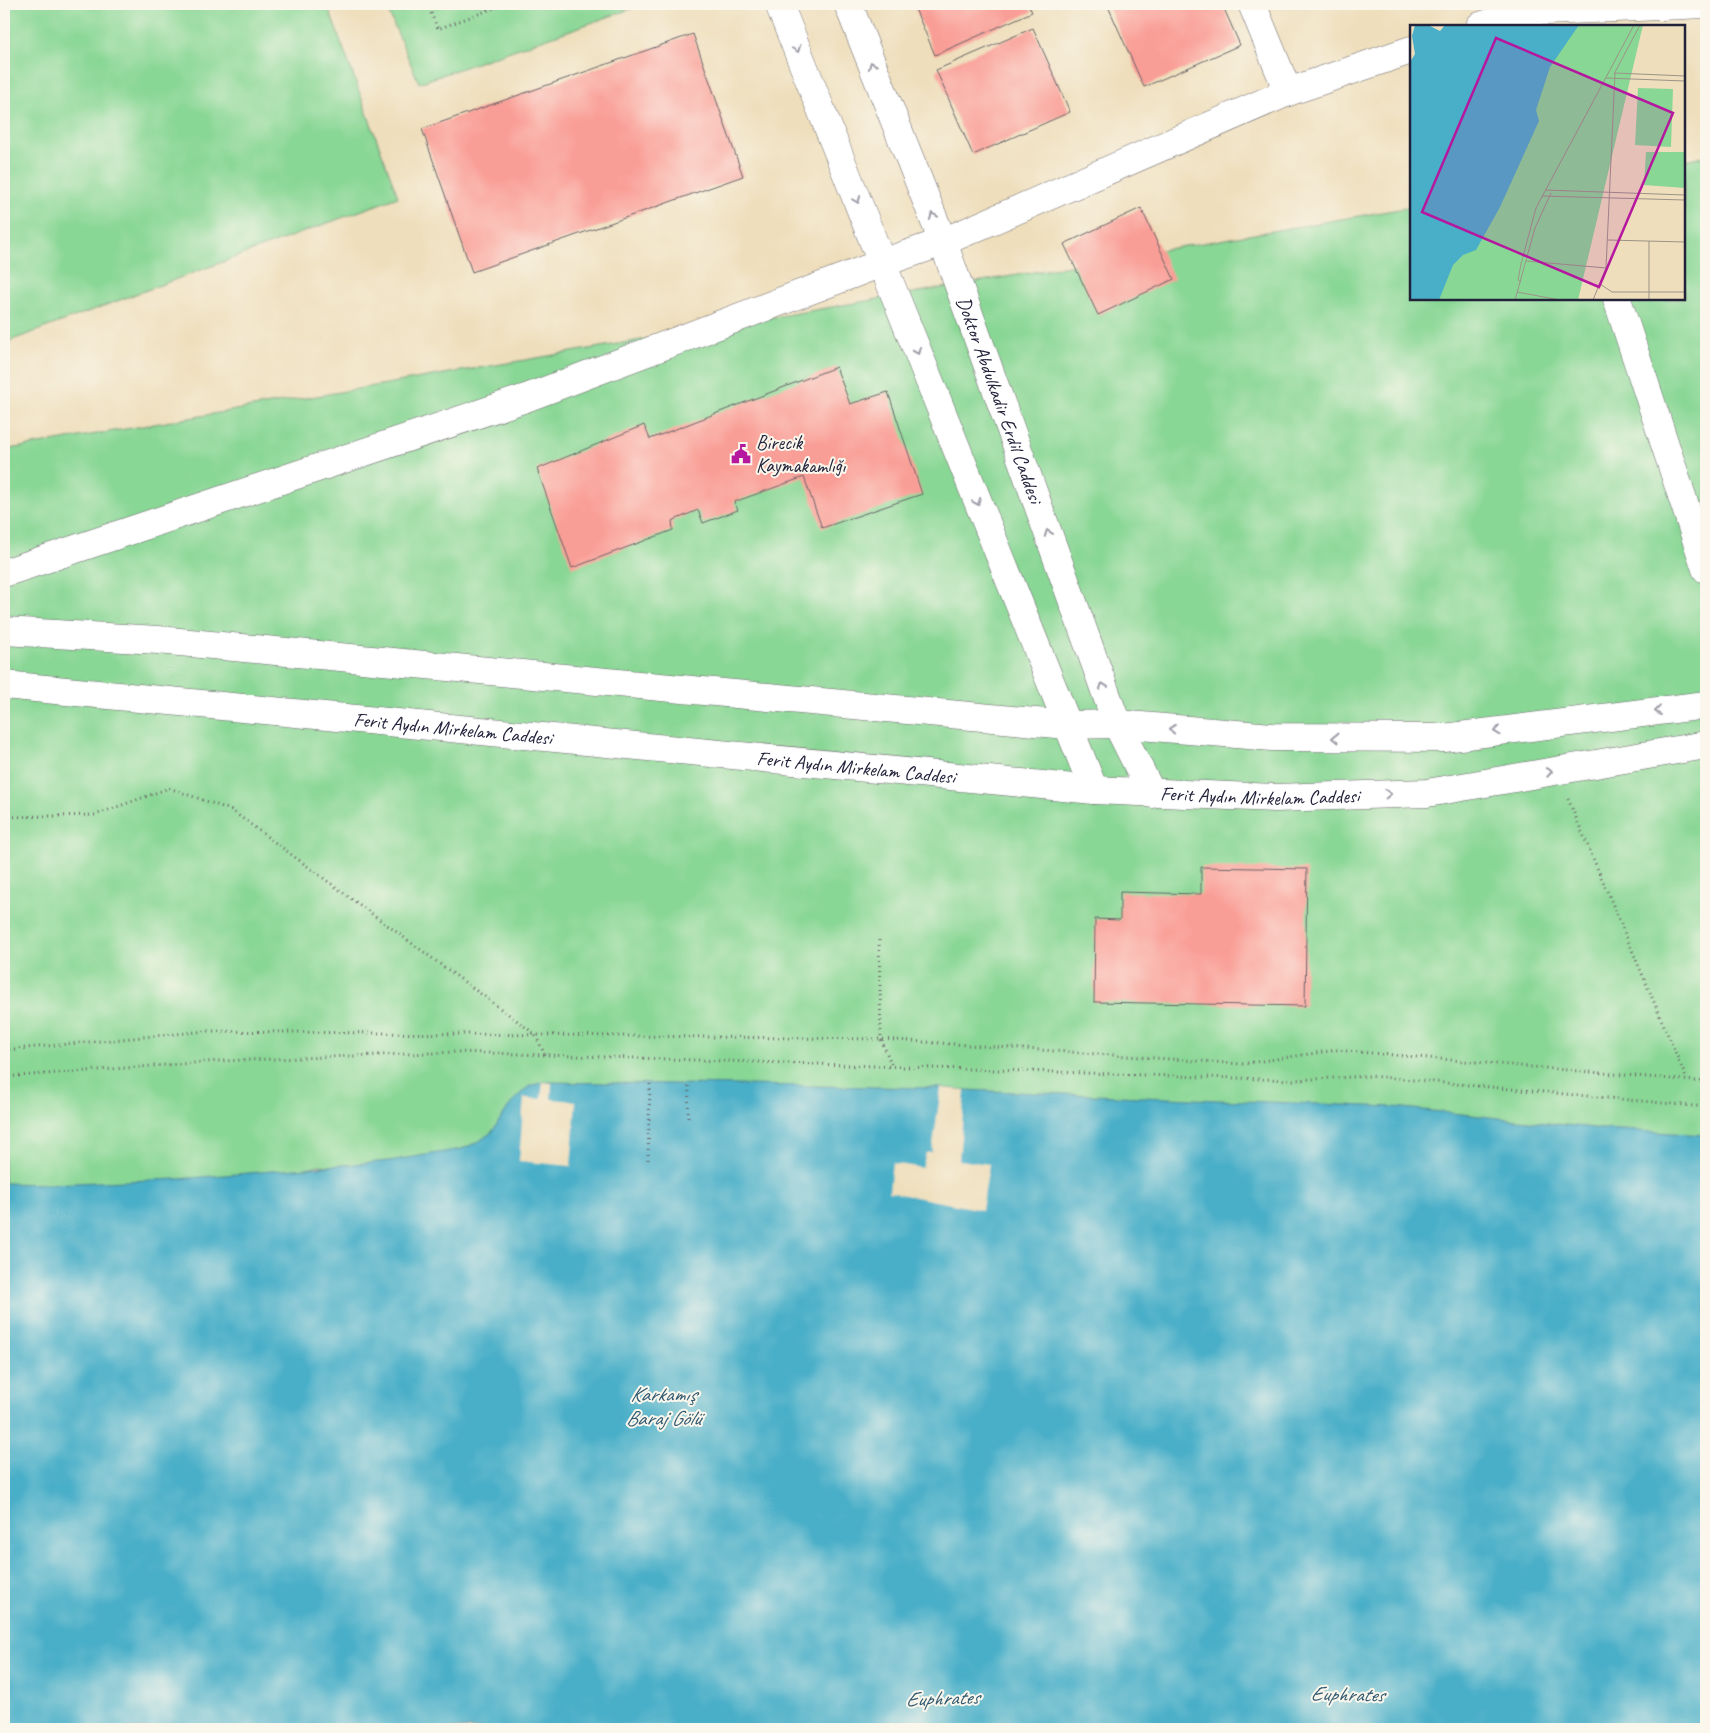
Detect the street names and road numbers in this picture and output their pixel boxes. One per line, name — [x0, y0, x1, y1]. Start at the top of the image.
street label: Doktor Abdulkadir Erdil Caddesi — [951, 293, 1049, 509]
street label: Ferit Aydın Mirkelam Caddesi — [353, 706, 555, 750]
street label: Ferit Aydın Mirkelam Caddesi — [756, 745, 959, 789]
street label: Ferit Aydın Mirkelam Caddesi — [1160, 780, 1362, 811]

